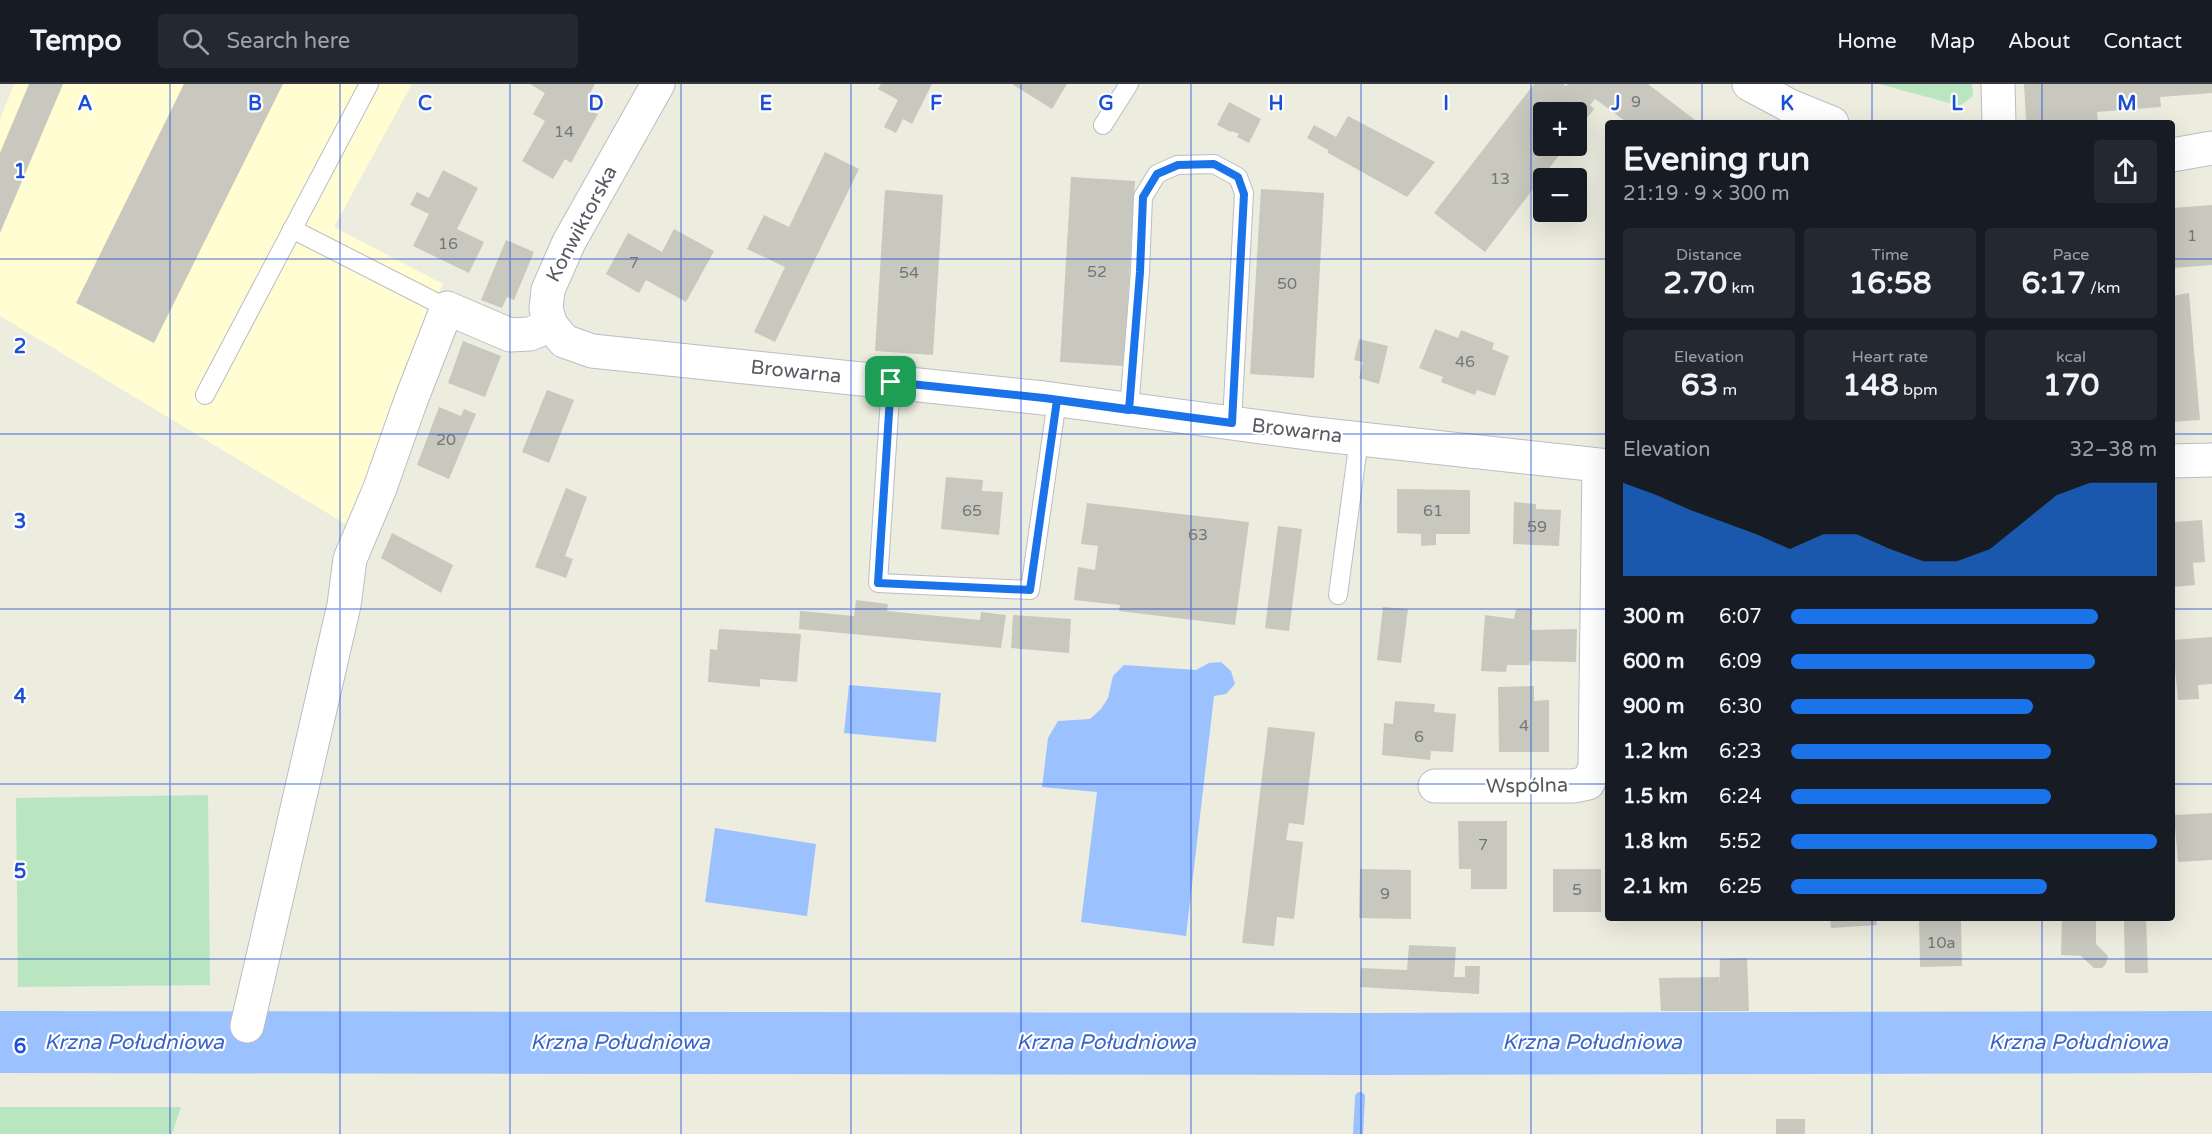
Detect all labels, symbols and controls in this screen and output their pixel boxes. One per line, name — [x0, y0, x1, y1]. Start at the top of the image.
search box — [158, 14, 578, 68]
text: Tempo — [30, 24, 122, 58]
icon: search — [179, 25, 212, 58]
text: Search here — [227, 28, 350, 54]
text: Home — [1837, 29, 1897, 54]
text: Map — [1930, 29, 1975, 54]
text: About — [2008, 29, 2070, 54]
text: Contact — [2103, 29, 2182, 54]
text: A — [78, 92, 93, 116]
text: B — [248, 92, 262, 116]
text: C — [418, 92, 432, 116]
text: D — [588, 92, 604, 116]
text: E — [760, 92, 773, 116]
text: F — [930, 92, 942, 116]
text: G — [1098, 92, 1114, 116]
text: H — [1268, 92, 1284, 116]
text: I — [1443, 92, 1449, 116]
text: J — [1610, 92, 1621, 116]
house number: 9 — [1631, 92, 1641, 112]
text: K — [1780, 92, 1794, 116]
text: L — [1951, 92, 1963, 116]
text: M — [2117, 92, 2137, 116]
map controls — [1533, 102, 1587, 222]
button: + — [1533, 102, 1587, 156]
house number: 14 — [554, 122, 574, 142]
text: Evening run — [1623, 140, 1810, 179]
button: share — [2094, 140, 2157, 203]
text: 1 — [14, 160, 26, 184]
street label: Konwiktorska — [541, 162, 623, 286]
button: − — [1533, 168, 1587, 222]
house number: 13 — [1490, 169, 1510, 189]
text: 21:19 · 9 × 300 m — [1623, 182, 1790, 206]
house number: 1 — [2187, 226, 2197, 246]
house number: 16 — [438, 234, 458, 254]
text: Distance — [1676, 245, 1742, 265]
text: Time — [1871, 245, 1909, 265]
text: Pace — [2053, 245, 2089, 265]
house number: 7 — [629, 253, 639, 273]
house number: 52 — [1087, 262, 1107, 282]
house number: 54 — [899, 263, 919, 283]
text: 2.70 — [1663, 265, 1727, 302]
text: 16:58 — [1848, 265, 1932, 302]
text: 6:17 — [2022, 265, 2086, 302]
house number: 50 — [1277, 274, 1297, 294]
text: km — [1727, 278, 1755, 298]
text: /km — [2086, 278, 2120, 298]
text: 2 — [14, 335, 26, 359]
text: Elevation — [1674, 347, 1744, 367]
text: Heart rate — [1852, 347, 1928, 367]
text: kcal — [2056, 347, 2086, 367]
house number: 46 — [1455, 352, 1475, 372]
street label: Browarna — [749, 355, 843, 389]
pin — [865, 356, 916, 407]
icon: arrive — [874, 365, 907, 398]
text: 63 — [1681, 367, 1718, 404]
text: 148 — [1842, 367, 1899, 404]
text: 170 — [2043, 367, 2099, 404]
text: m — [1718, 380, 1737, 400]
text: bpm — [1899, 380, 1938, 400]
street label: Browarna — [1250, 414, 1344, 448]
house number: 20 — [436, 430, 456, 450]
text: Elevation — [1623, 438, 1710, 462]
text: 32–38 m — [2070, 438, 2157, 462]
house number: 65 — [962, 501, 982, 521]
house number: 61 — [1423, 501, 1443, 521]
text: 3 — [14, 510, 26, 534]
house number: 59 — [1527, 517, 1547, 537]
house number: 63 — [1188, 525, 1208, 545]
text: 300 m — [1623, 605, 1684, 629]
text: 6:07 — [1719, 605, 1762, 629]
text: 600 m — [1623, 650, 1684, 674]
text: 6:09 — [1719, 650, 1762, 674]
text: 4 — [14, 685, 27, 709]
text: 900 m — [1623, 695, 1684, 719]
text: 6:30 — [1719, 695, 1762, 719]
house number: 4 — [1519, 716, 1529, 736]
house number: 6 — [1414, 727, 1424, 747]
text: 1.2 km — [1623, 740, 1688, 764]
text: 6:23 — [1719, 740, 1762, 764]
street label: Wspólna — [1486, 773, 1568, 799]
text: 1.5 km — [1623, 785, 1688, 809]
text: 6:24 — [1719, 785, 1762, 809]
text: 1.8 km — [1623, 830, 1688, 854]
text: 5:52 — [1719, 830, 1762, 854]
house number: 7 — [1478, 835, 1488, 855]
text: 5 — [14, 860, 26, 884]
text: 2.1 km — [1623, 875, 1688, 899]
text: 6:25 — [1719, 875, 1762, 899]
house number: 5 — [1572, 880, 1582, 900]
house number: 9 — [1380, 884, 1390, 904]
house number: 10a — [1926, 933, 1956, 953]
water label: Krzna Południowa — [44, 1030, 225, 1055]
water label: Krzna Południowa — [530, 1030, 711, 1055]
water label: Krzna Południowa — [1016, 1030, 1197, 1055]
water label: Krzna Południowa — [1502, 1030, 1683, 1055]
water label: Krzna Południowa — [1988, 1030, 2169, 1055]
text: 6 — [14, 1035, 26, 1059]

